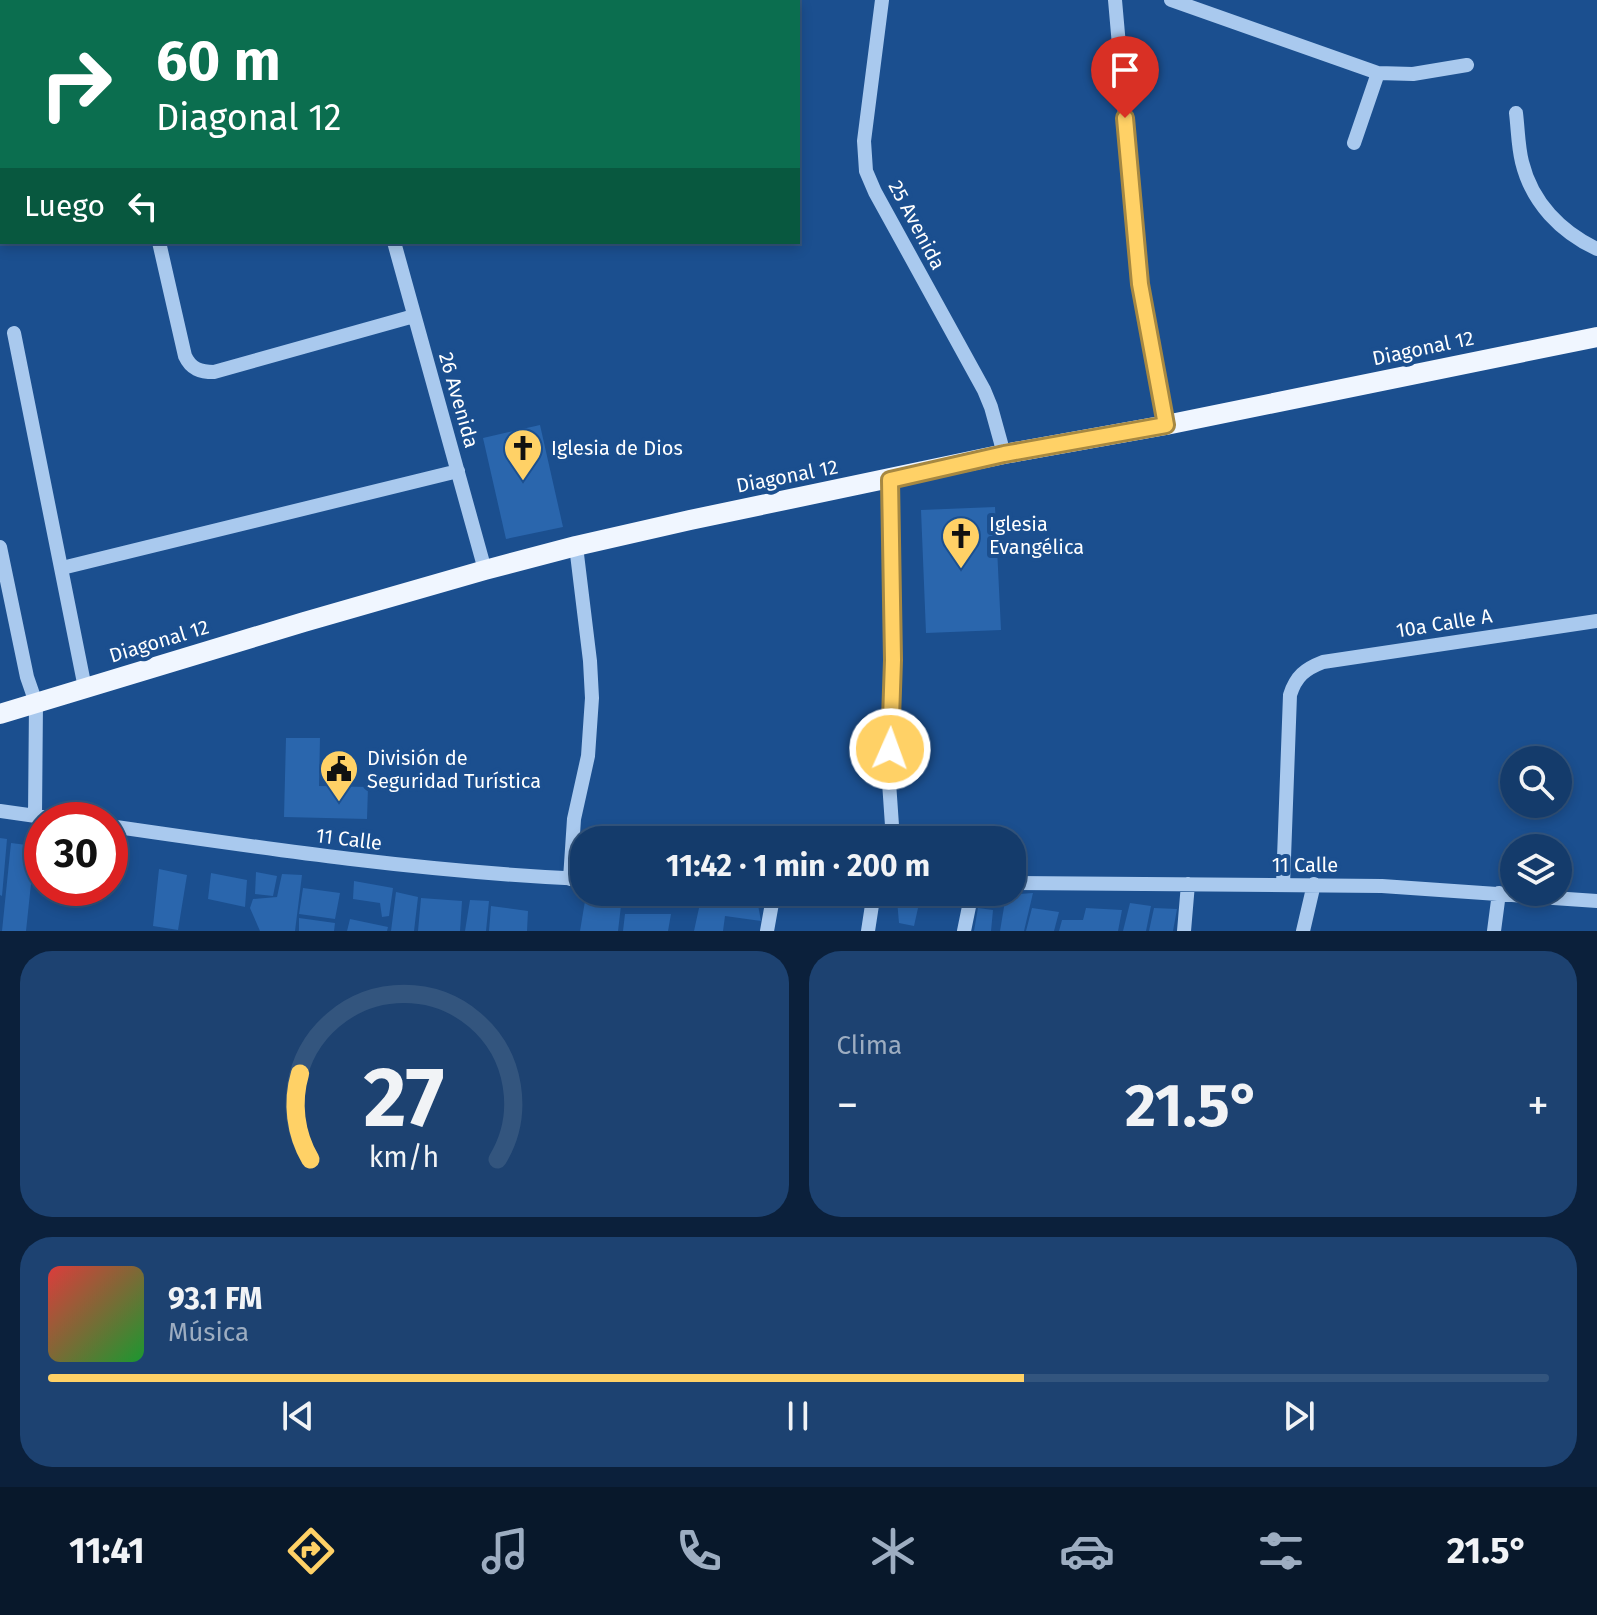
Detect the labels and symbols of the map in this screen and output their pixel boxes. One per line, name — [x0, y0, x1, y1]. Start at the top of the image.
pin — [1091, 36, 1159, 118]
street label: 25 Avenida — [884, 176, 950, 274]
street label: Diagonal 12 — [1370, 326, 1476, 370]
street label: 26 Avenida — [434, 350, 484, 450]
church icon: Iglesia de Dios — [502, 427, 544, 482]
place label: Iglesia de Dios — [551, 436, 683, 460]
street label: Diagonal 12 — [734, 454, 840, 498]
place label: Iglesia Evangélica — [989, 512, 1084, 559]
church icon: Iglesia Evangélica — [940, 515, 982, 570]
street label: 10a Calle A — [1394, 603, 1494, 642]
street label: Diagonal 12 — [106, 614, 212, 668]
position arrow — [848, 707, 932, 791]
place label: División de Seguridad Turística — [367, 746, 541, 793]
public building icon: División de Seguridad Turística — [318, 748, 360, 803]
speed limit sign: 30 — [24, 802, 128, 906]
street label: 11 Calle — [315, 823, 383, 855]
street label: 11 Calle — [1272, 853, 1338, 877]

